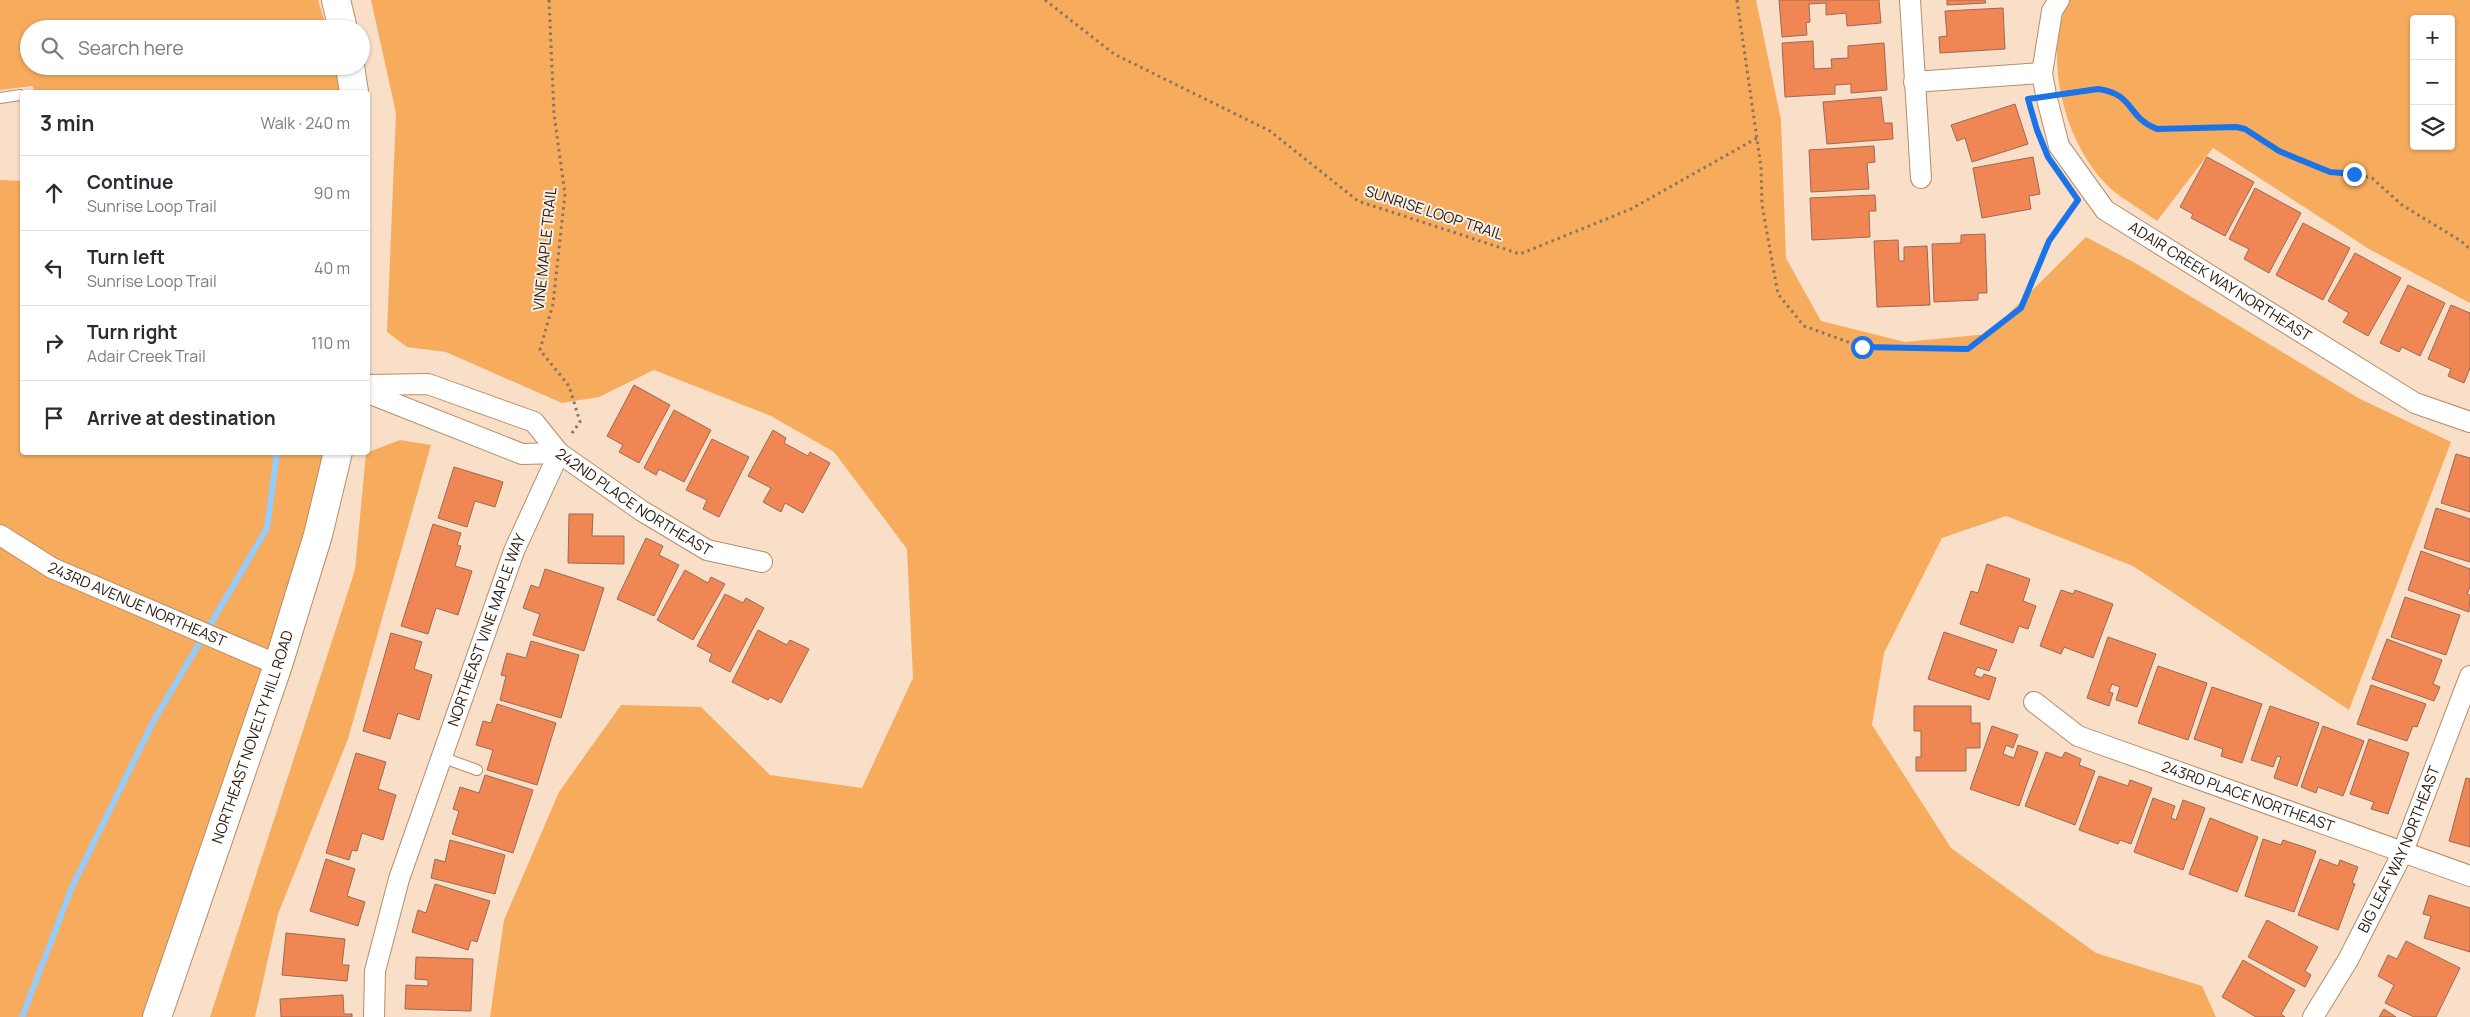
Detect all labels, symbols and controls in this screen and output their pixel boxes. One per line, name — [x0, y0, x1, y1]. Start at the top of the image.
map controls — [2410, 15, 2455, 150]
button: + — [2410, 15, 2455, 60]
search box — [20, 20, 370, 75]
icon: search — [38, 34, 66, 62]
text: Search here — [78, 35, 184, 61]
button: − — [2410, 60, 2455, 105]
button: layers — [2410, 105, 2455, 150]
text: 3 min — [40, 109, 94, 137]
text: Walk · 240 m — [260, 112, 350, 134]
route end — [2343, 163, 2366, 186]
text: Continue — [87, 169, 173, 195]
icon: ahead — [40, 179, 68, 207]
street label: SUNRISE LOOP TRAIL — [1362, 180, 1506, 245]
text: 90 m — [314, 182, 350, 204]
street label: VINE MAPLE TRAIL — [528, 186, 561, 312]
text: Sunrise Loop Trail — [87, 195, 217, 217]
street label: ADAIR CREEK WAY NORTHEAST — [2125, 216, 2316, 346]
text: Turn left — [87, 244, 165, 270]
icon: left — [40, 254, 68, 282]
text: 40 m — [314, 257, 350, 279]
text: Sunrise Loop Trail — [87, 270, 217, 292]
text: Turn right — [87, 319, 177, 345]
icon: right — [40, 329, 68, 357]
text: 110 m — [311, 332, 350, 354]
route start — [1851, 336, 1874, 359]
text: Adair Creek Trail — [87, 345, 206, 367]
icon: arrive — [40, 404, 68, 432]
text: Arrive at destination — [87, 405, 276, 431]
street label: 242ND PLACE NORTHEAST — [552, 443, 716, 561]
street label: NORTHEAST VINE MAPLE WAY — [442, 530, 531, 729]
street label: 243RD AVENUE NORTHEAST — [45, 556, 230, 652]
street label: NORTHEAST NOVELTY HILL ROAD — [206, 628, 298, 846]
street label: 243RD PLACE NORTHEAST — [2159, 756, 2337, 837]
street label: BIG LEAF WAY NORTHEAST — [2353, 763, 2445, 936]

